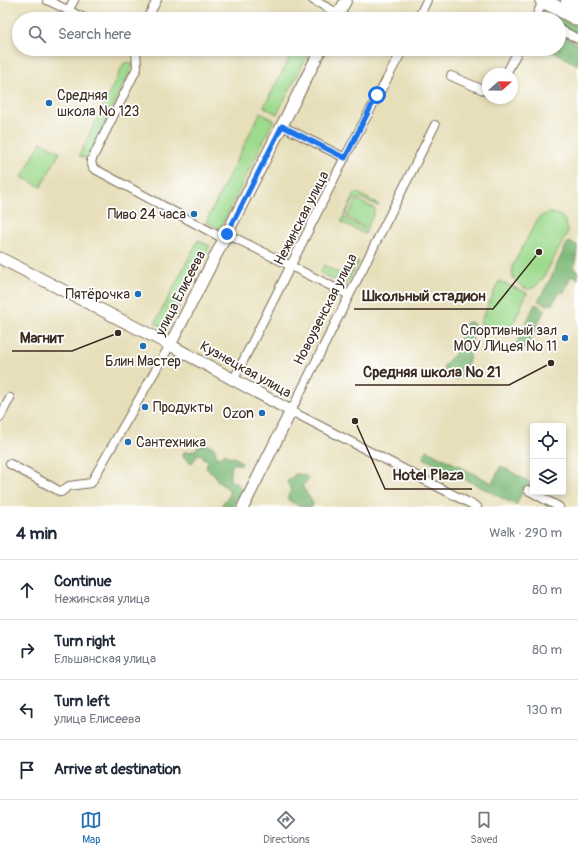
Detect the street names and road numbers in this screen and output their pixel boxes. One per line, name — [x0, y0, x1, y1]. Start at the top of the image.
street label: Нежинская улица — [270, 168, 332, 268]
street label: улица Елисеева — [151, 248, 209, 339]
street label: Новоузенская улица — [290, 251, 361, 368]
street label: Кузнецкая улица — [197, 337, 294, 402]

